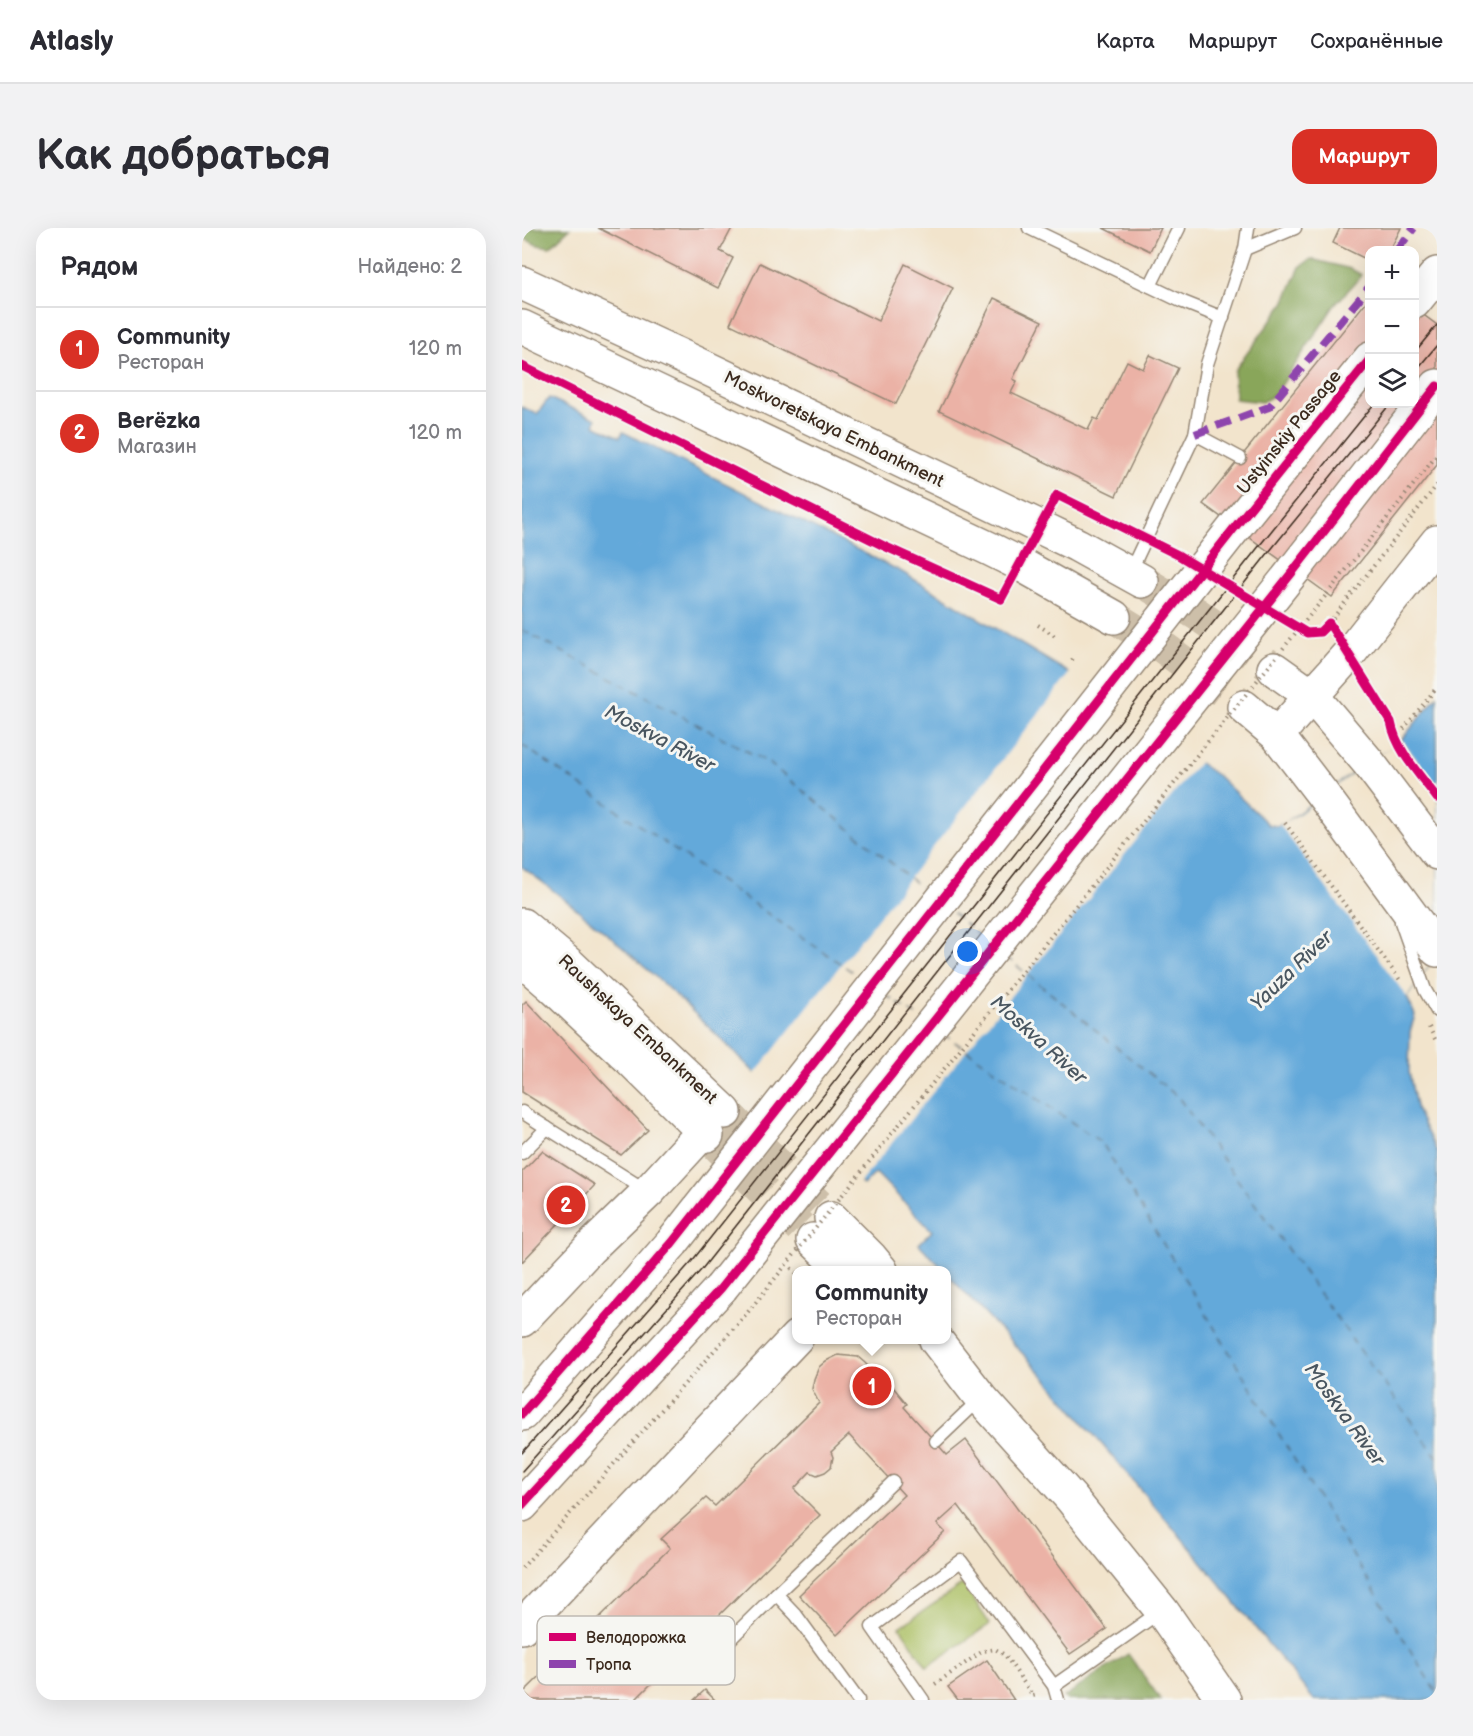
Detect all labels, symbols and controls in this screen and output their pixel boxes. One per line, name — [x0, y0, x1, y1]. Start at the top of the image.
text: Atlasly — [30, 25, 113, 58]
text: Карта — [1096, 29, 1155, 54]
text: Маршрут — [1188, 29, 1277, 54]
text: Сохранённые — [1310, 29, 1443, 54]
button: Маршрут — [1292, 129, 1437, 184]
text: Как добраться — [36, 131, 331, 182]
map controls — [1365, 246, 1419, 408]
button: + — [1365, 246, 1419, 300]
text: Рядом — [60, 252, 138, 283]
text: Найдено: 2 — [358, 255, 462, 279]
button: − — [1365, 300, 1419, 354]
text: Community — [117, 324, 230, 351]
text: 1 — [75, 337, 84, 361]
text: 120 m — [409, 337, 462, 361]
text: Ресторан — [117, 351, 204, 375]
button: layers — [1365, 354, 1419, 408]
street label: Ustyinskiy Passage — [1233, 366, 1346, 499]
street label: Moskvoretskaya Embankment — [720, 367, 948, 492]
text: Berёzka — [117, 408, 201, 435]
text: 2 — [74, 421, 85, 445]
text: 120 m — [409, 421, 462, 445]
text: Магазин — [117, 435, 197, 459]
water label: Moskva River — [600, 700, 720, 779]
water label: Yauza River — [1246, 925, 1339, 1016]
your location — [953, 937, 982, 966]
street label: Raushskaya Embankment — [554, 950, 722, 1109]
water label: Moskva River — [985, 990, 1093, 1090]
pin: 2 — [546, 1182, 585, 1228]
popup — [792, 1266, 951, 1344]
text: Community — [815, 1280, 928, 1307]
text: Ресторан — [815, 1307, 902, 1331]
water label: Moskva River — [1299, 1358, 1391, 1472]
pin: 1 — [852, 1364, 892, 1408]
legend — [537, 1616, 735, 1685]
text: Велодорожка — [586, 1629, 687, 1648]
text: Тропа — [586, 1656, 632, 1675]

